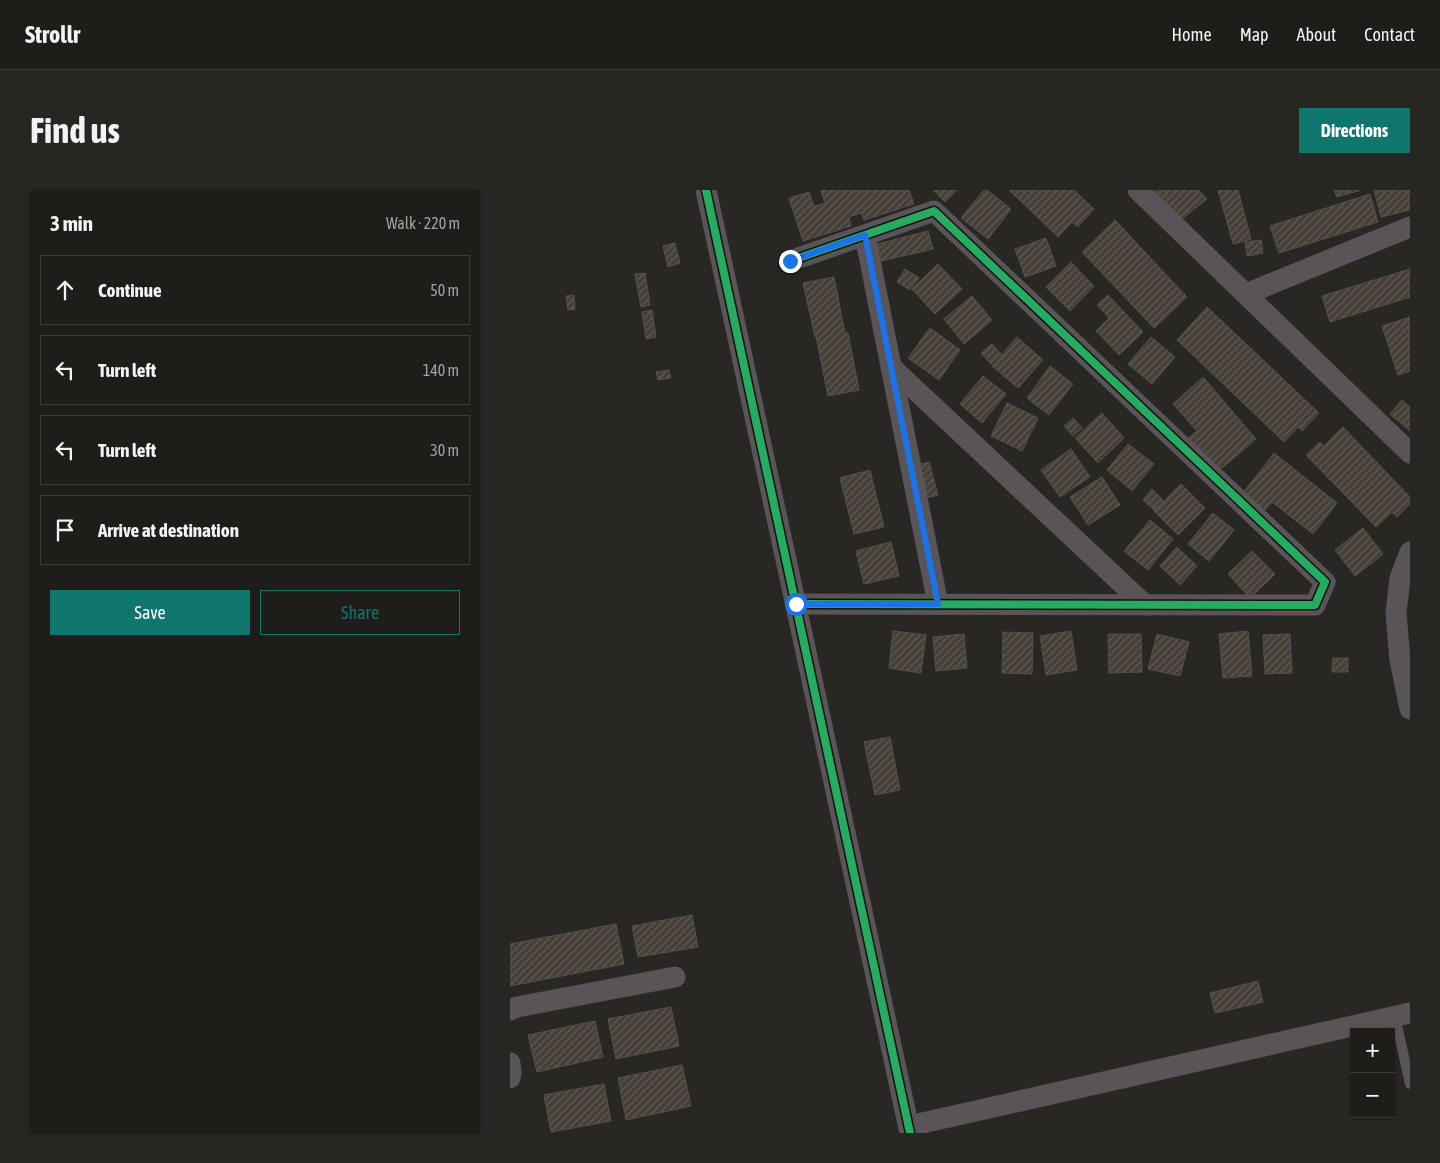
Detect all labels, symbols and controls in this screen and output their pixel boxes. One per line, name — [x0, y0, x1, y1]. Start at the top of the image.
text: Strollr — [25, 21, 80, 48]
text: Home — [1172, 24, 1212, 45]
text: Map — [1240, 24, 1269, 45]
text: About — [1297, 24, 1336, 45]
text: Contact — [1364, 24, 1415, 45]
button: Directions — [1299, 108, 1410, 153]
text: Find us — [30, 110, 120, 150]
text: 3 min — [50, 211, 93, 235]
text: Walk · 220 m — [386, 214, 460, 232]
route end — [779, 250, 802, 273]
icon: ahead — [51, 276, 79, 304]
text: Continue — [98, 279, 162, 301]
text: 50 m — [430, 281, 459, 299]
icon: left — [51, 356, 79, 384]
text: Turn left — [98, 359, 156, 381]
text: 140 m — [423, 361, 459, 379]
icon: left — [51, 436, 79, 464]
text: Turn left — [98, 439, 156, 461]
text: 30 m — [430, 441, 459, 459]
icon: arrive — [51, 516, 79, 544]
text: Arrive at destination — [98, 519, 239, 541]
button: Save — [50, 590, 250, 635]
button: Share — [260, 590, 460, 635]
route start — [785, 593, 808, 616]
map controls — [1350, 1028, 1395, 1118]
button: + — [1350, 1028, 1395, 1073]
button: − — [1350, 1073, 1395, 1118]

